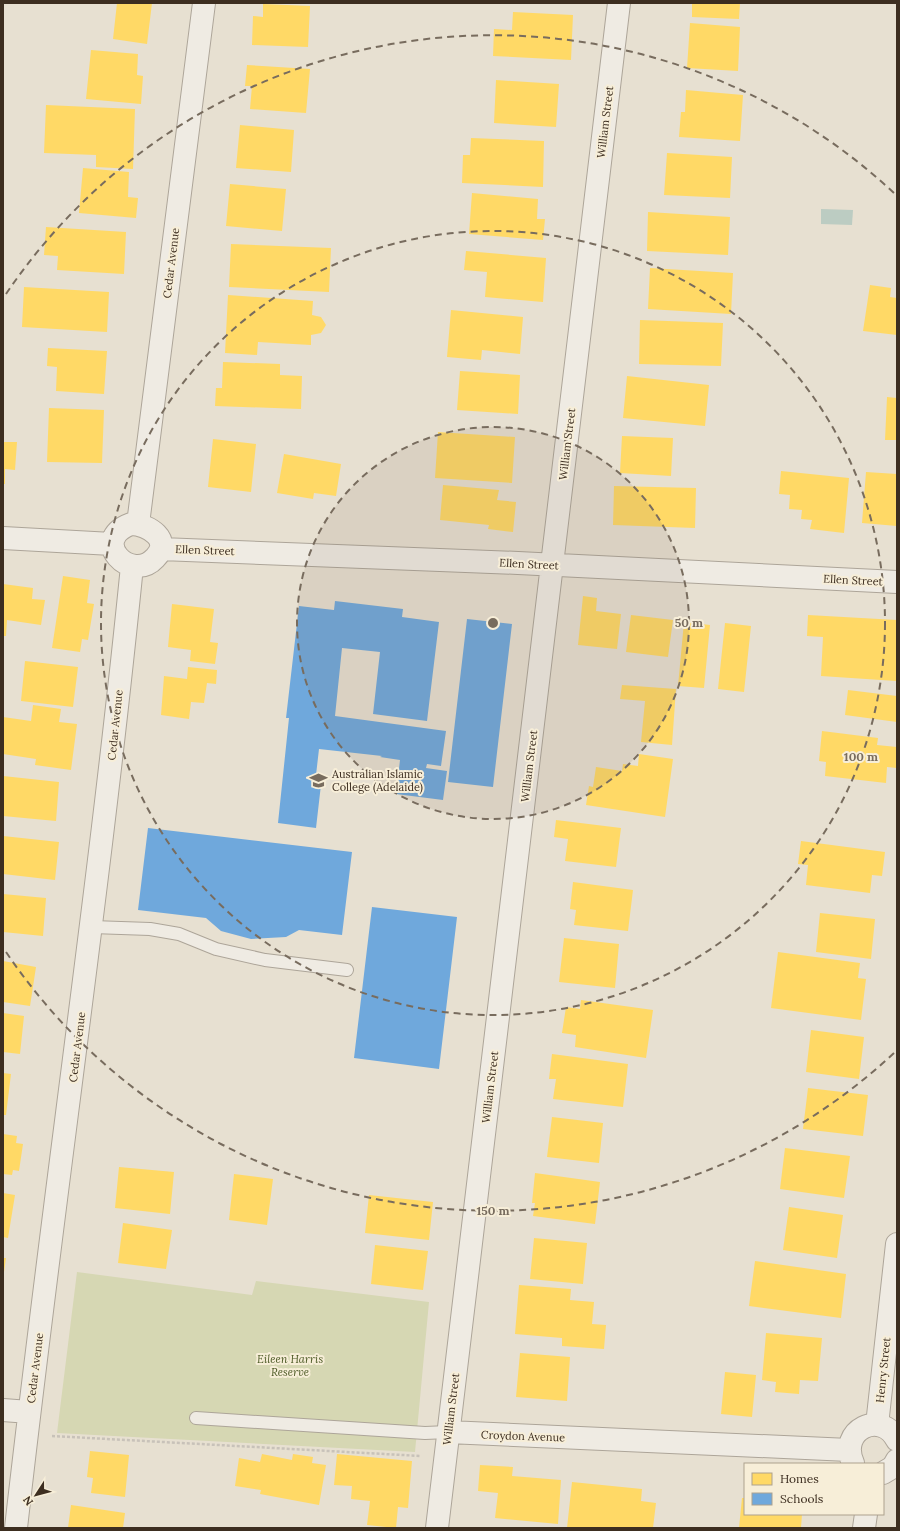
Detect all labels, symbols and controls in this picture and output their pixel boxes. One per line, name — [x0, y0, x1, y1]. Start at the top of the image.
street label: William Street — [594, 84, 616, 159]
street label: Cedar Avenue — [160, 227, 182, 299]
street label: William Street — [556, 406, 578, 481]
street label: Ellen Street — [175, 542, 236, 558]
street label: Ellen Street — [499, 555, 560, 573]
street label: Ellen Street — [823, 571, 884, 589]
text: 50 m — [675, 615, 703, 630]
centre of rings — [486, 616, 500, 630]
street label: Cedar Avenue — [104, 689, 126, 761]
street label: William Street — [518, 728, 540, 803]
text: 100 m — [844, 749, 878, 764]
place label: Australian Islamic College (Adelaide) — [331, 767, 423, 795]
school or university icon: Australian Islamic College (Adelaide) — [309, 770, 329, 790]
street label: Cedar Avenue — [66, 1011, 88, 1083]
street label: William Street — [479, 1049, 501, 1124]
text: 150 m — [476, 1203, 510, 1218]
street label: Cedar Avenue — [24, 1332, 46, 1404]
street label: Henry Street — [873, 1336, 893, 1403]
park label: Eileen Harris Reserve — [257, 1352, 323, 1379]
street label: William Street — [440, 1371, 462, 1446]
street label: Croydon Avenue — [481, 1428, 565, 1444]
legend — [744, 1463, 884, 1515]
text: Homes — [780, 1471, 819, 1486]
north arrow — [16, 1475, 56, 1515]
text: Schools — [780, 1491, 824, 1506]
text: N — [19, 1493, 36, 1508]

